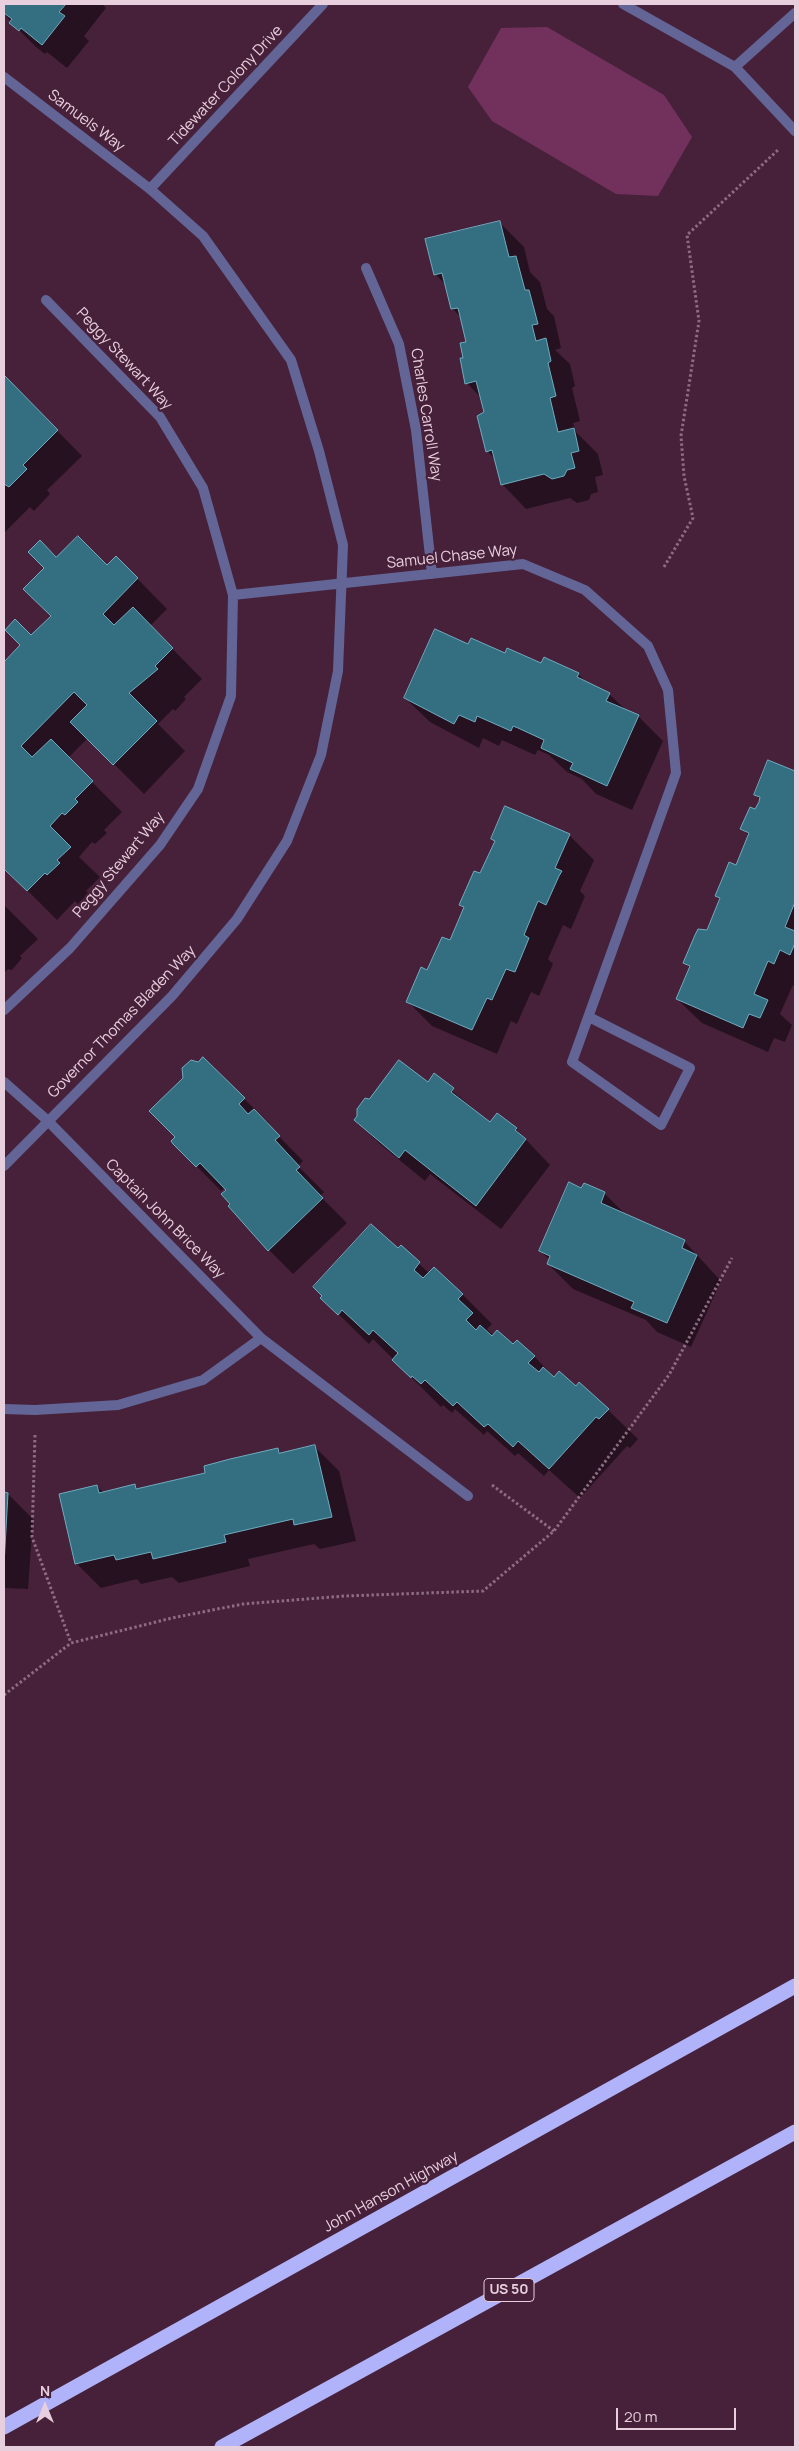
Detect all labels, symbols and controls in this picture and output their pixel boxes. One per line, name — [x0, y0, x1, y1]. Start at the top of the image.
street label: Tidewater Colony Drive — [165, 22, 287, 150]
street label: Samuels Way — [44, 86, 128, 156]
street label: Peggy Stewart Way — [72, 304, 176, 414]
street label: Charles Carroll Way — [407, 347, 445, 483]
street label: Samuel Chase Way — [386, 541, 518, 573]
street label: Peggy Stewart Way — [69, 808, 169, 922]
street label: Governor Thomas Bladen Way — [44, 942, 200, 1102]
street label: Captain John Brice Way — [102, 1156, 228, 1282]
street label: John Hanson Highway — [321, 2147, 461, 2237]
road number: US 50 — [484, 2278, 534, 2302]
north arrow — [20, 2381, 70, 2431]
text: N — [40, 2381, 50, 2400]
scale bar — [619, 2398, 739, 2430]
text: 20 m — [624, 2406, 657, 2427]

